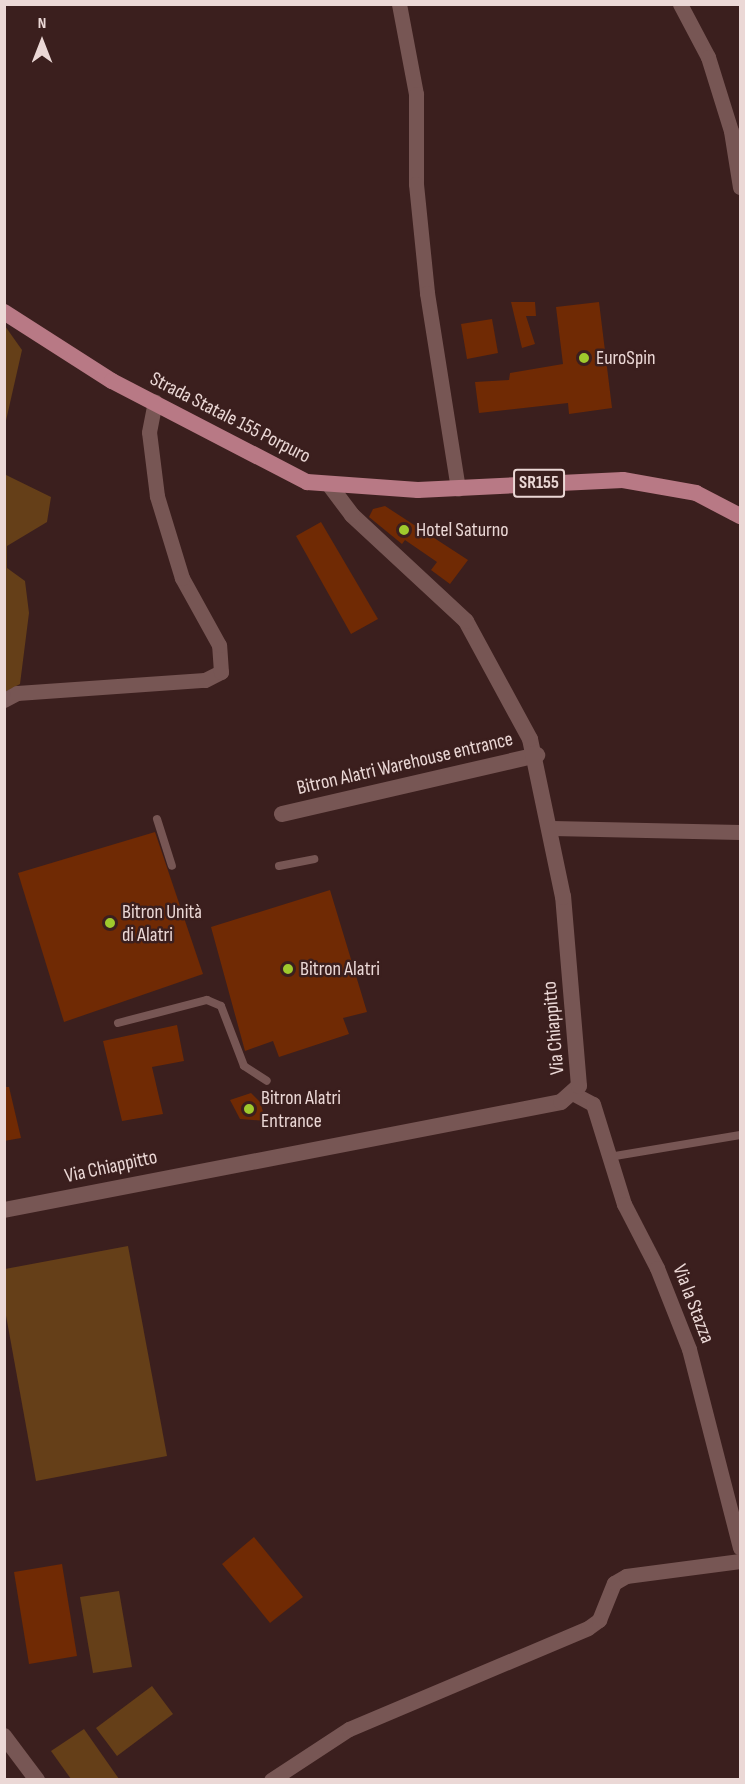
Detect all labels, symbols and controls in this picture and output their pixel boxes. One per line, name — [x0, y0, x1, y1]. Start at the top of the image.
north arrow — [12, 12, 72, 72]
text: N — [38, 14, 46, 33]
place label: EuroSpin — [596, 346, 655, 370]
marker: EuroSpin — [577, 351, 591, 365]
street label: Strada Statale 155 Porpuro — [146, 367, 314, 469]
road number: SR155 — [512, 468, 566, 498]
place label: Hotel Saturno — [416, 518, 509, 542]
marker: Hotel Saturno — [397, 523, 411, 537]
street label: Bitron Alatri Warehouse entrance — [295, 727, 515, 801]
place label: Bitron Unità di Alatri — [122, 900, 202, 947]
marker: Bitron Unità di Alatri — [103, 916, 117, 930]
place label: Bitron Alatri — [300, 957, 380, 981]
marker: Bitron Alatri — [281, 962, 295, 976]
street label: Via Chiappitto — [538, 980, 570, 1076]
place label: Bitron Alatri Entrance — [261, 1086, 341, 1133]
marker: Bitron Alatri Entrance — [242, 1102, 256, 1116]
street label: Via Chiappitto — [63, 1146, 159, 1188]
street label: Via la Stazza — [667, 1261, 719, 1347]

